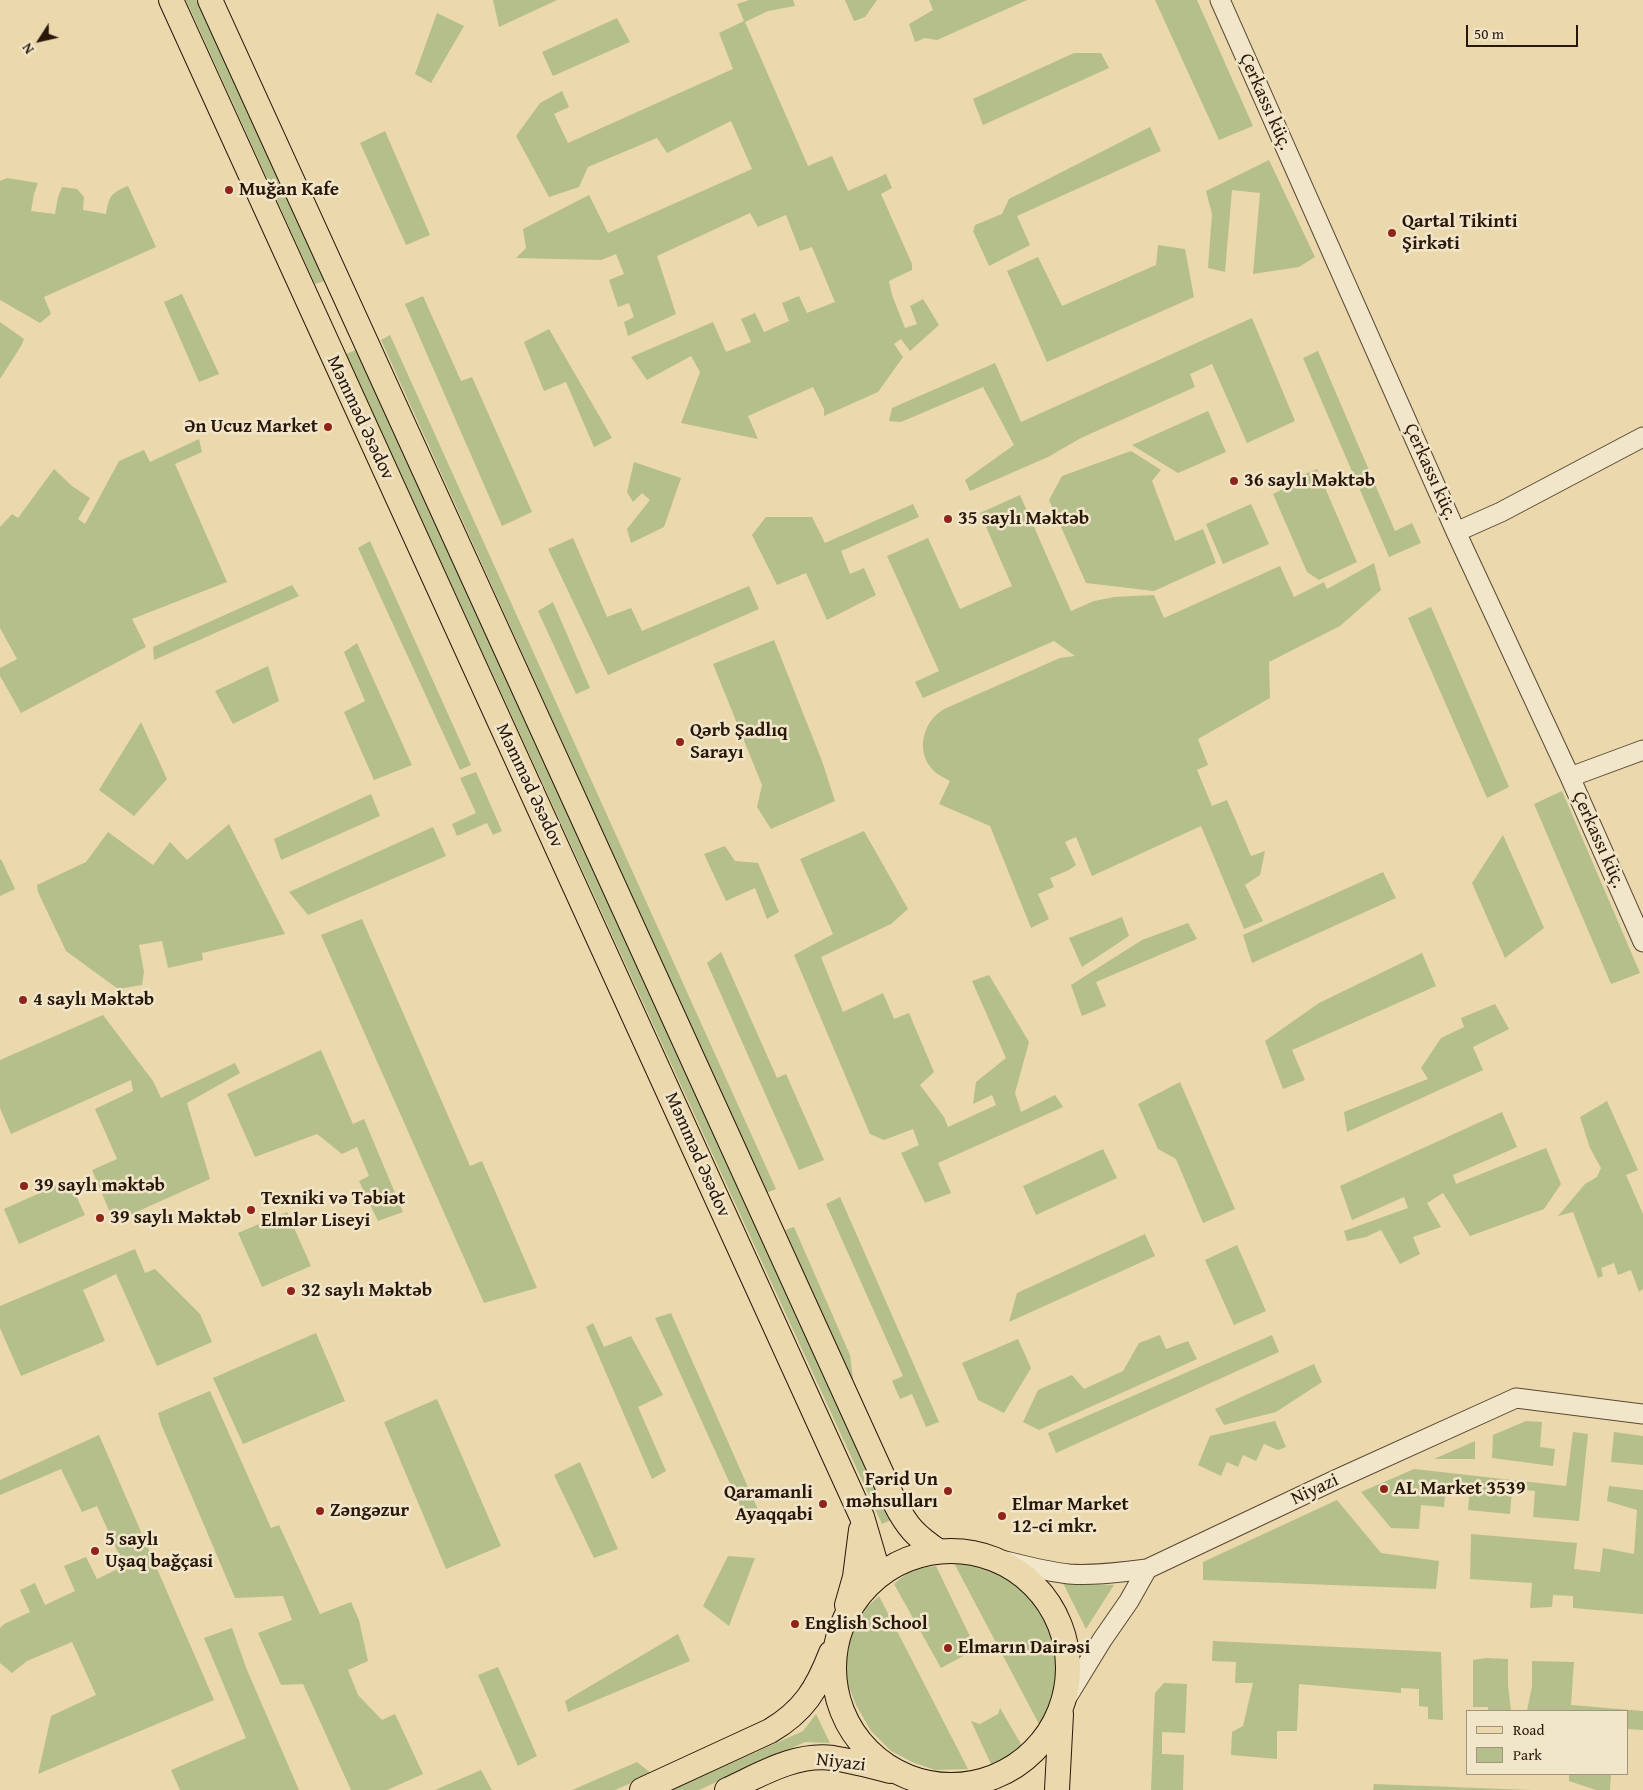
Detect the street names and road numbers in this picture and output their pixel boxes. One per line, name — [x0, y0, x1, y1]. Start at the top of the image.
street label: Çerkassı küç. — [1234, 50, 1296, 154]
street label: Məmməd Əsədov — [321, 352, 399, 484]
street label: Çerkassı küç. — [1399, 420, 1461, 524]
street label: Məmməd Əsədov — [490, 720, 568, 852]
street label: Çerkassı küç. — [1567, 788, 1629, 892]
street label: Məmməd Əsədov — [659, 1089, 735, 1221]
street label: Niyazi — [1288, 1469, 1342, 1511]
street label: Niyazi — [815, 1749, 867, 1777]

